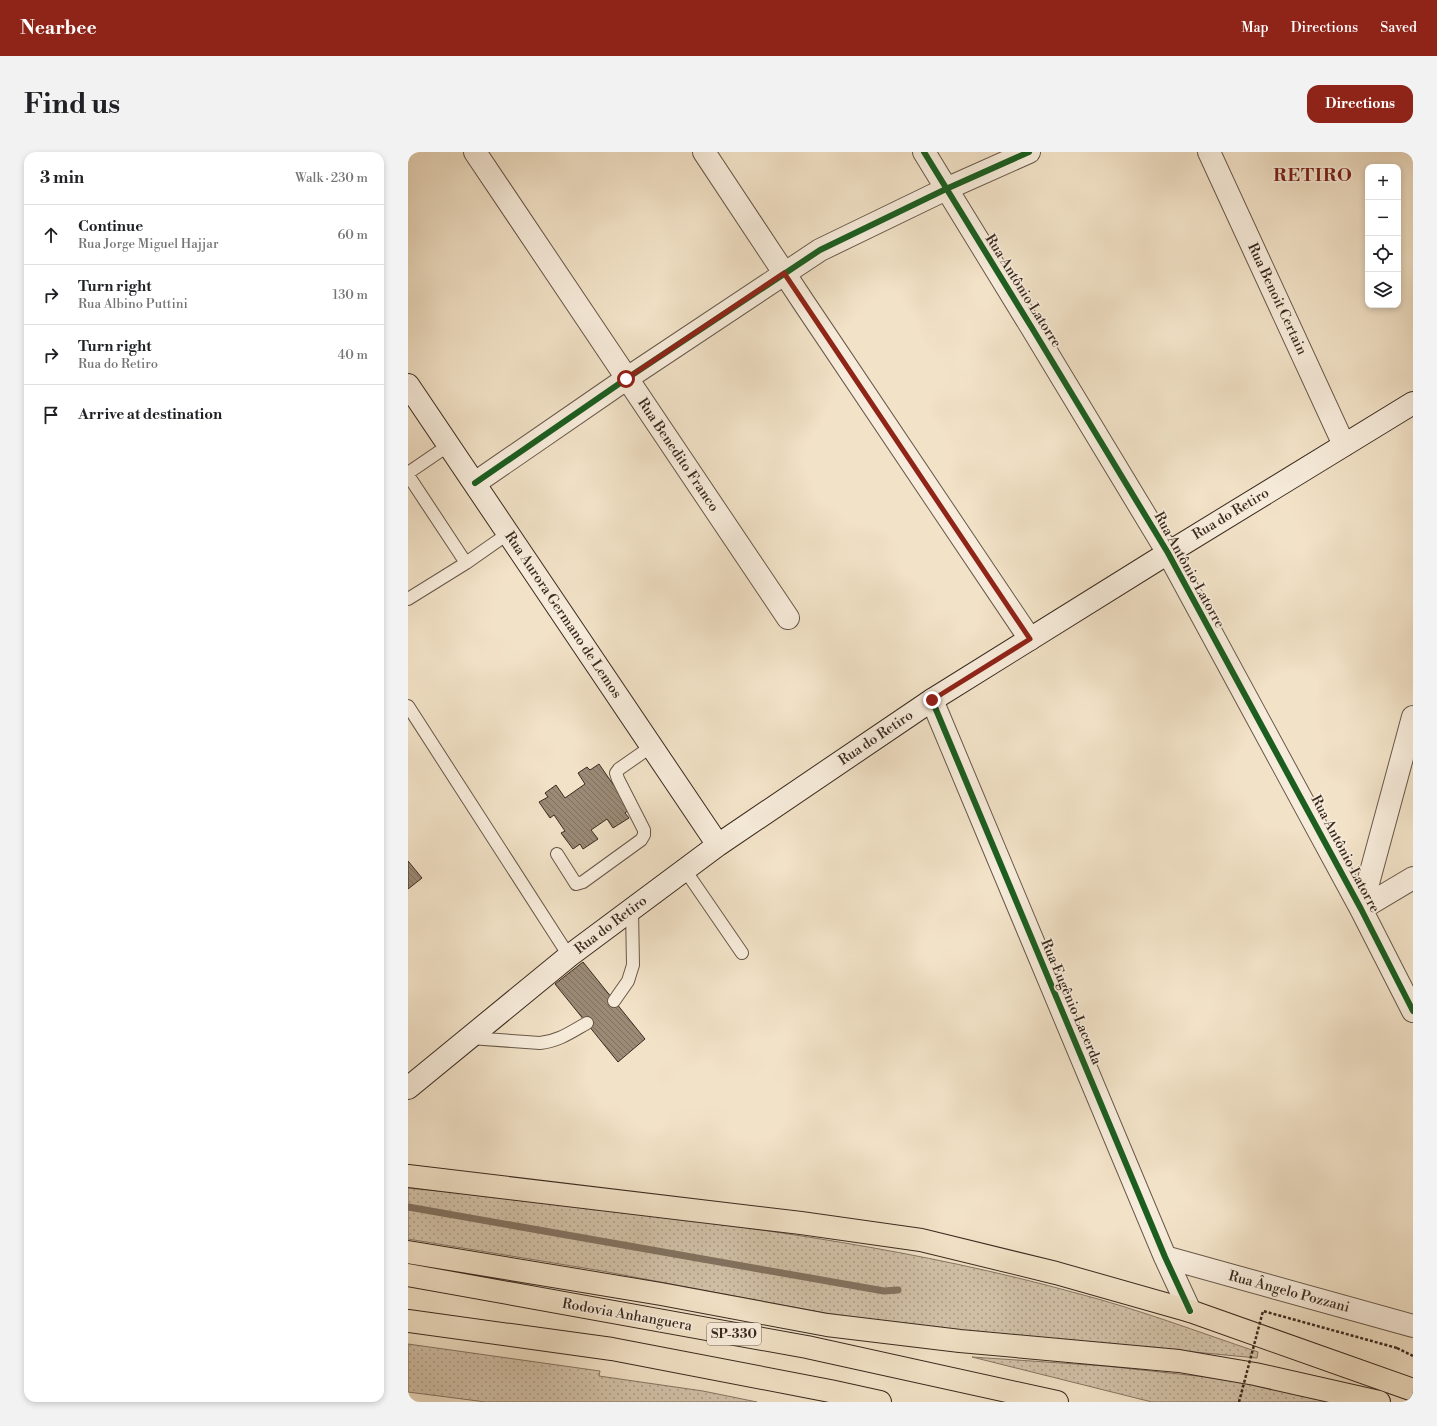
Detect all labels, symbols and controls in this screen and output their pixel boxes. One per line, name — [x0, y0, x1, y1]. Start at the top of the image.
text: Nearbee — [20, 16, 97, 40]
text: Map — [1241, 19, 1269, 37]
text: Directions — [1291, 19, 1358, 37]
text: Saved — [1380, 19, 1417, 37]
button: Directions — [1307, 85, 1413, 123]
text: Find us — [24, 87, 120, 122]
district label: RETIRO — [1273, 164, 1353, 187]
map controls — [1365, 164, 1401, 308]
button: + — [1365, 164, 1401, 200]
text: 3 min — [40, 167, 84, 189]
text: Walk · 230 m — [295, 170, 368, 186]
button: − — [1365, 200, 1401, 236]
text: Continue — [78, 217, 143, 236]
icon: ahead — [40, 224, 62, 246]
text: 60 m — [337, 227, 368, 243]
street label: Rua Antônio Latorre — [981, 231, 1065, 351]
text: Rua Jorge Miguel Hajjar — [78, 236, 219, 252]
button: locate — [1365, 236, 1401, 272]
street label: Rua Benoit Certain — [1243, 240, 1311, 358]
button: layers — [1365, 272, 1401, 308]
text: Turn right — [78, 277, 152, 296]
icon: right — [40, 284, 62, 306]
text: 130 m — [333, 287, 368, 303]
text: Rua Albino Puttini — [78, 296, 188, 312]
text: Turn right — [78, 337, 152, 356]
icon: right — [40, 344, 62, 366]
text: 40 m — [338, 347, 368, 363]
text: Rua do Retiro — [78, 356, 158, 372]
route start — [617, 370, 635, 388]
street label: Rua Benedito Franco — [633, 395, 723, 515]
icon: arrive — [40, 404, 62, 426]
text: Arrive at destination — [78, 405, 222, 424]
street label: Rua do Retiro — [1189, 484, 1273, 544]
street label: Rua Antônio Latorre — [1150, 509, 1228, 631]
street label: Rua Aurora Germano de Lemos — [500, 528, 626, 702]
route end — [923, 691, 941, 709]
street label: Rua do Retiro — [835, 706, 917, 770]
street label: Rua Antônio Latorre — [1306, 792, 1384, 916]
street label: Rua do Retiro — [571, 892, 651, 958]
street label: Rua Eugênio Lacerda — [1036, 937, 1106, 1068]
street label: Rua Ângelo Pozzani — [1226, 1265, 1352, 1317]
street label: Rodovia Anhanguera — [561, 1295, 694, 1335]
road number: SP-330 — [707, 1323, 761, 1345]

